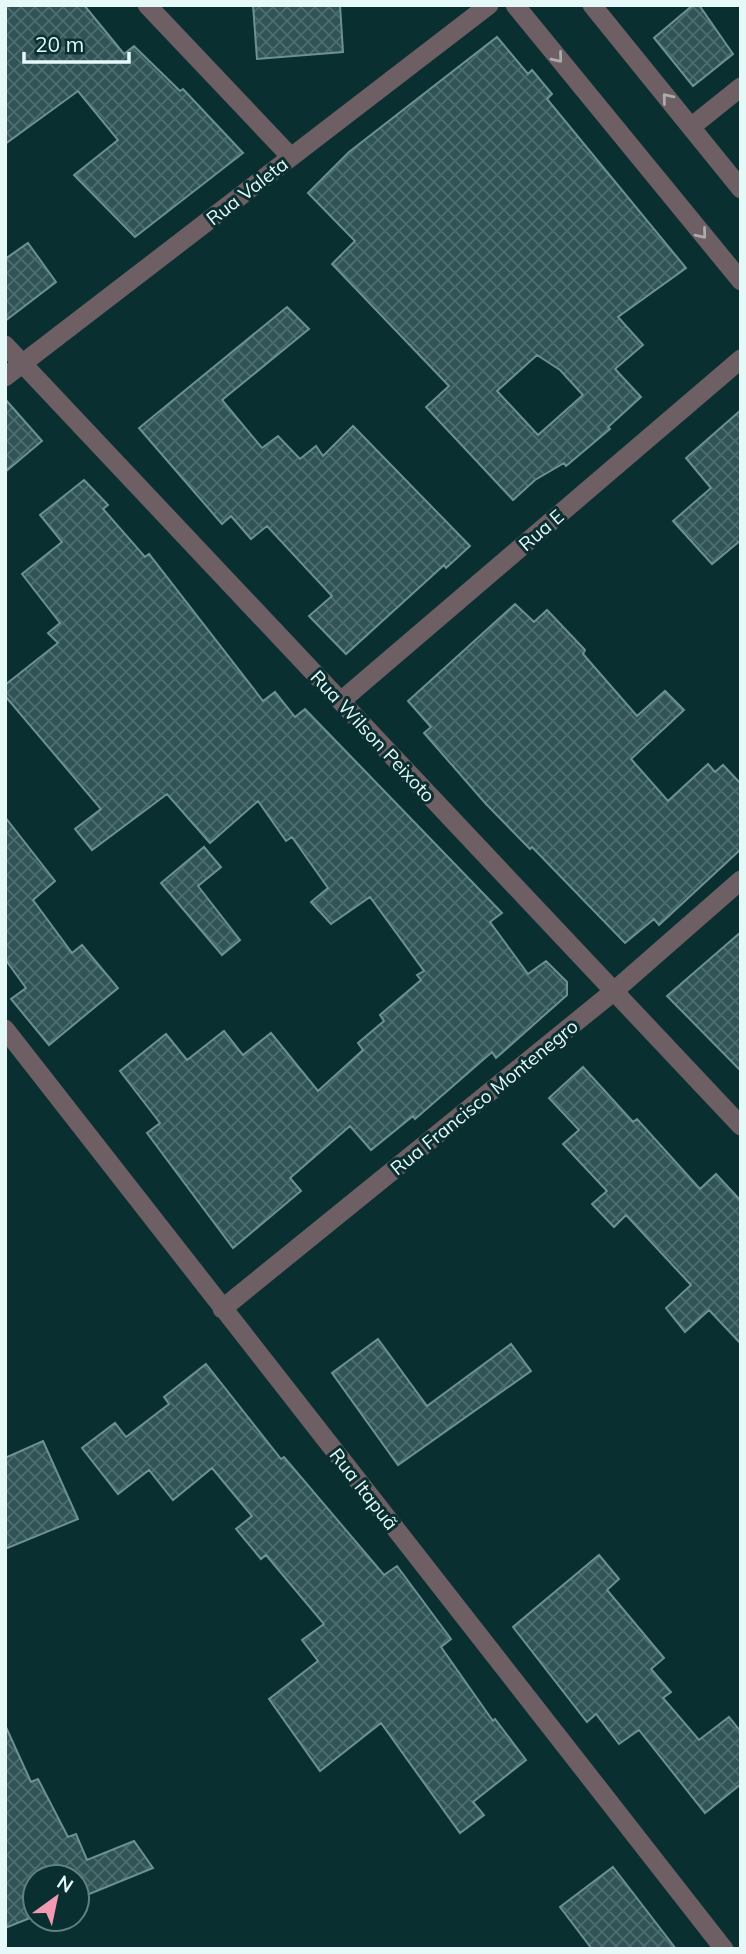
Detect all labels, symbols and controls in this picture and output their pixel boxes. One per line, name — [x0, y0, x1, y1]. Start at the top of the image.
scale bar — [24, 21, 130, 65]
text: 20 m — [35, 31, 84, 57]
one-way arrow — [550, 50, 562, 63]
one-way arrow — [663, 93, 675, 106]
street label: Rua Valeta — [201, 152, 293, 230]
one-way arrow — [694, 226, 707, 238]
street label: Rua E — [514, 504, 568, 556]
street label: Rua Wilson Peixoto — [306, 665, 440, 807]
street label: Rua Francisco Montenegro — [385, 1014, 583, 1180]
street label: Rua Itapuã — [325, 1443, 403, 1535]
north arrow — [21, 1863, 91, 1933]
text: N — [53, 1870, 78, 1898]

